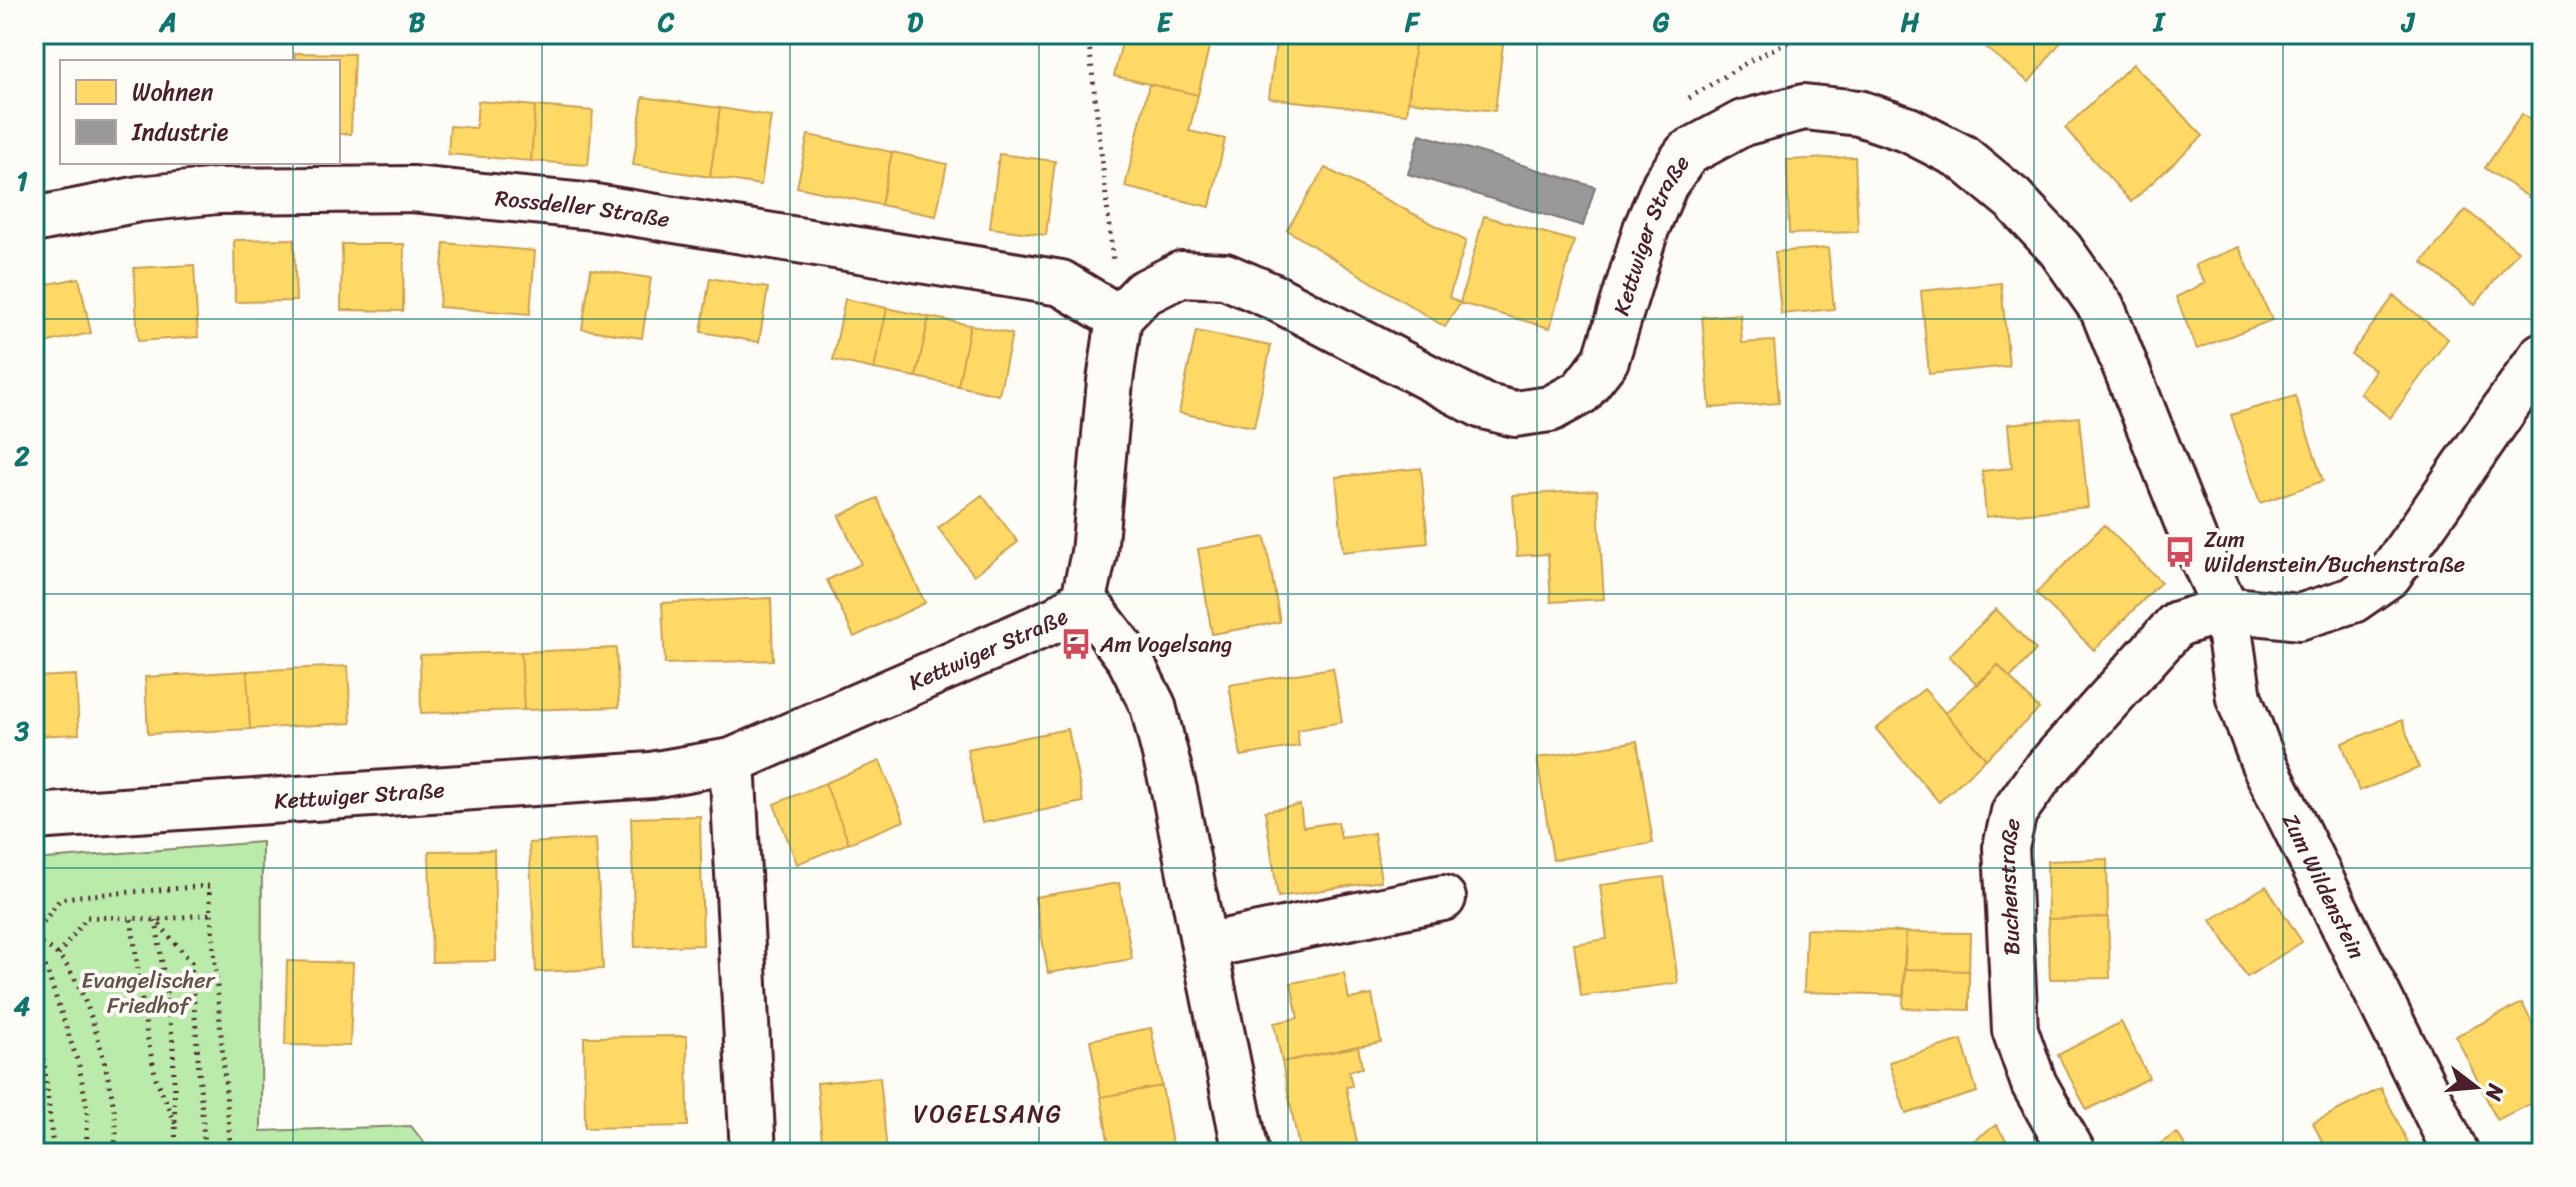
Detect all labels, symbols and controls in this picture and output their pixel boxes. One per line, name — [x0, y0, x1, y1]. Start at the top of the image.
text: A — [158, 0, 177, 45]
text: B — [409, 0, 426, 45]
text: C — [657, 0, 675, 45]
text: D — [907, 0, 923, 45]
text: E — [1157, 0, 1174, 45]
text: F — [1404, 0, 1421, 45]
text: G — [1653, 0, 1670, 45]
text: H — [1901, 0, 1920, 45]
text: I — [2152, 0, 2167, 45]
text: J — [2400, 0, 2416, 45]
legend — [60, 60, 340, 164]
text: Wohnen — [132, 71, 214, 113]
text: Industrie — [131, 111, 229, 153]
street label: Kettwiger Straße — [1602, 146, 1700, 320]
text: 1 — [16, 158, 28, 204]
street label: Rossdeller Straße — [493, 178, 673, 239]
text: 2 — [13, 433, 30, 479]
place label: Zum Wildenstein/Buchenstraße — [2204, 520, 2465, 584]
bus stop icon: Zum Wildenstein/Buchenstraße — [2163, 535, 2197, 569]
street label: Kettwiger Straße — [902, 598, 1077, 702]
place label: Am Vogelsang — [1099, 625, 1232, 664]
bus stop icon: Am Vogelsang — [1059, 627, 1093, 661]
text: 3 — [14, 708, 30, 754]
street label: Kettwiger Straße — [273, 770, 446, 821]
street label: Zum Wildenstein — [2271, 806, 2376, 966]
street label: Buchenstraße — [1987, 814, 2032, 956]
park label: Evangelischer Friedhof — [81, 961, 217, 1025]
text: 4 — [14, 983, 30, 1029]
north arrow — [2436, 1047, 2516, 1127]
text: N — [2474, 1079, 2516, 1106]
district label: VOGELSANG — [913, 1093, 1063, 1135]

